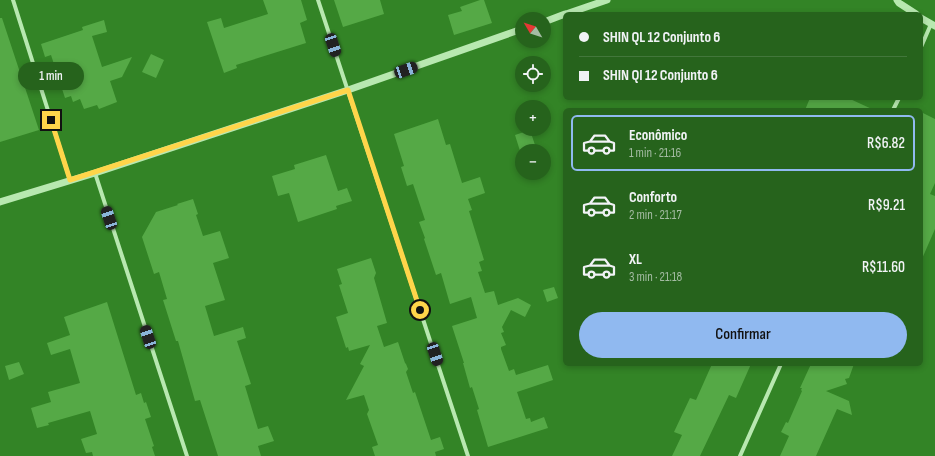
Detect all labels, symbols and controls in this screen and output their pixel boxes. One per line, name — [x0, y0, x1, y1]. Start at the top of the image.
north arrow — [515, 12, 551, 48]
map controls — [515, 12, 551, 180]
text: SHIN QL 12 Conjunto 6 — [603, 28, 720, 47]
car — [324, 32, 342, 58]
button: locate — [515, 56, 551, 92]
car — [393, 60, 419, 80]
callout: 1 min — [18, 62, 84, 90]
text: SHIN QI 12 Conjunto 6 — [603, 66, 718, 85]
text: 1 min — [39, 68, 63, 84]
button: + — [515, 100, 551, 136]
route end — [42, 111, 60, 129]
icon: car — [581, 125, 617, 161]
text: Econômico — [629, 126, 687, 145]
text: R$6.82 — [867, 134, 905, 153]
button: − — [515, 144, 551, 180]
text: 1 min · 21:16 — [629, 145, 681, 161]
icon: car — [581, 187, 617, 223]
text: Conforto — [629, 188, 677, 207]
text: R$9.21 — [868, 196, 905, 215]
car — [100, 205, 118, 231]
text: 2 min · 21:17 — [629, 207, 682, 223]
icon: car — [581, 249, 617, 285]
text: XL — [629, 250, 642, 269]
text: R$11.60 — [862, 258, 905, 277]
text: 3 min · 21:18 — [629, 269, 682, 285]
route start — [411, 301, 429, 319]
button: Confirmar — [579, 312, 907, 358]
car — [139, 324, 157, 350]
car — [426, 341, 444, 367]

